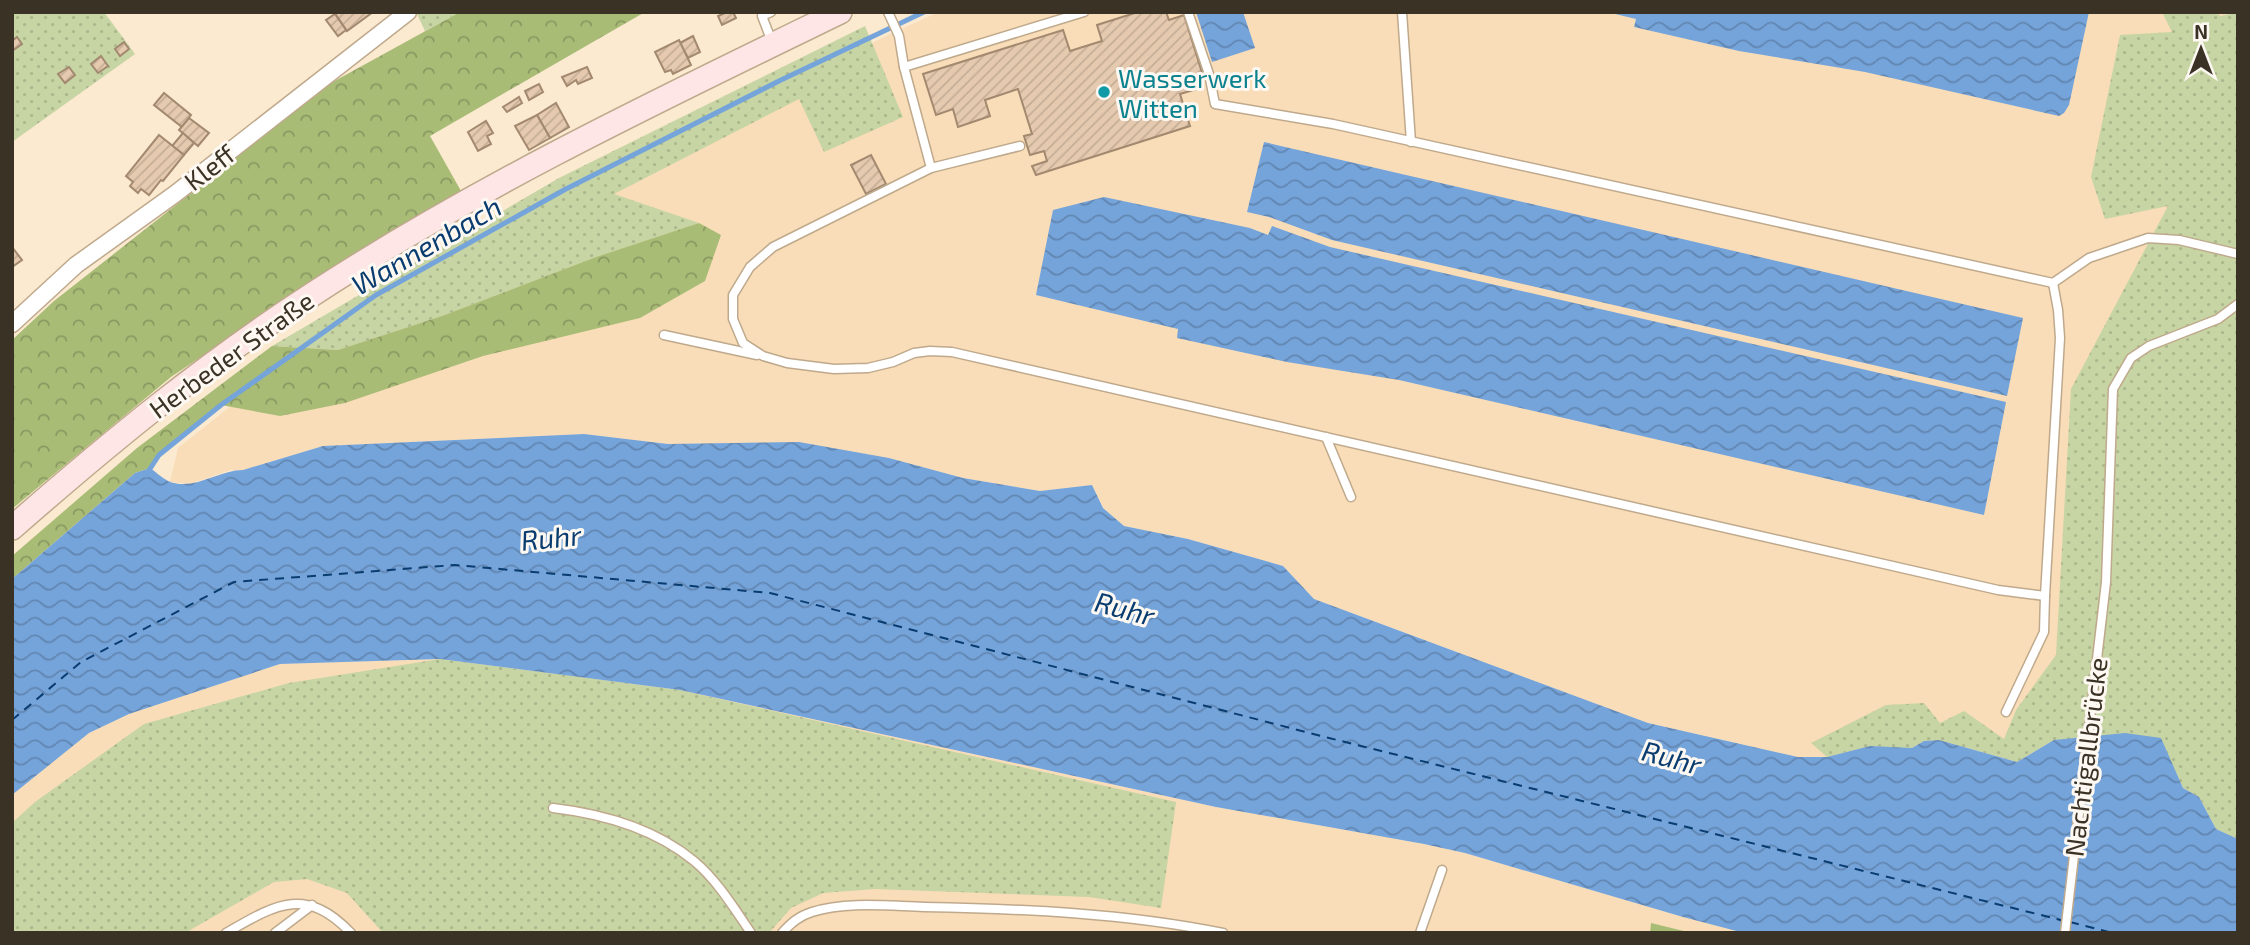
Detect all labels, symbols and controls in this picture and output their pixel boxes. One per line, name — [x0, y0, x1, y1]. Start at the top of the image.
north arrow — [2166, 14, 2236, 84]
text: N — [2194, 20, 2208, 43]
place label: Wasserwerk Witten — [1118, 62, 1266, 123]
marker: Wasserwerk Witten — [1096, 84, 1112, 100]
street label: Kleff — [178, 137, 241, 196]
water label: Wannenbach — [345, 188, 507, 302]
street label: Herbeder Straße — [143, 284, 319, 424]
water label: Ruhr — [519, 517, 584, 557]
water label: Ruhr — [1091, 584, 1159, 632]
street label: Nachtigallbrücke — [2057, 656, 2113, 858]
water label: Ruhr — [1638, 733, 1706, 781]

